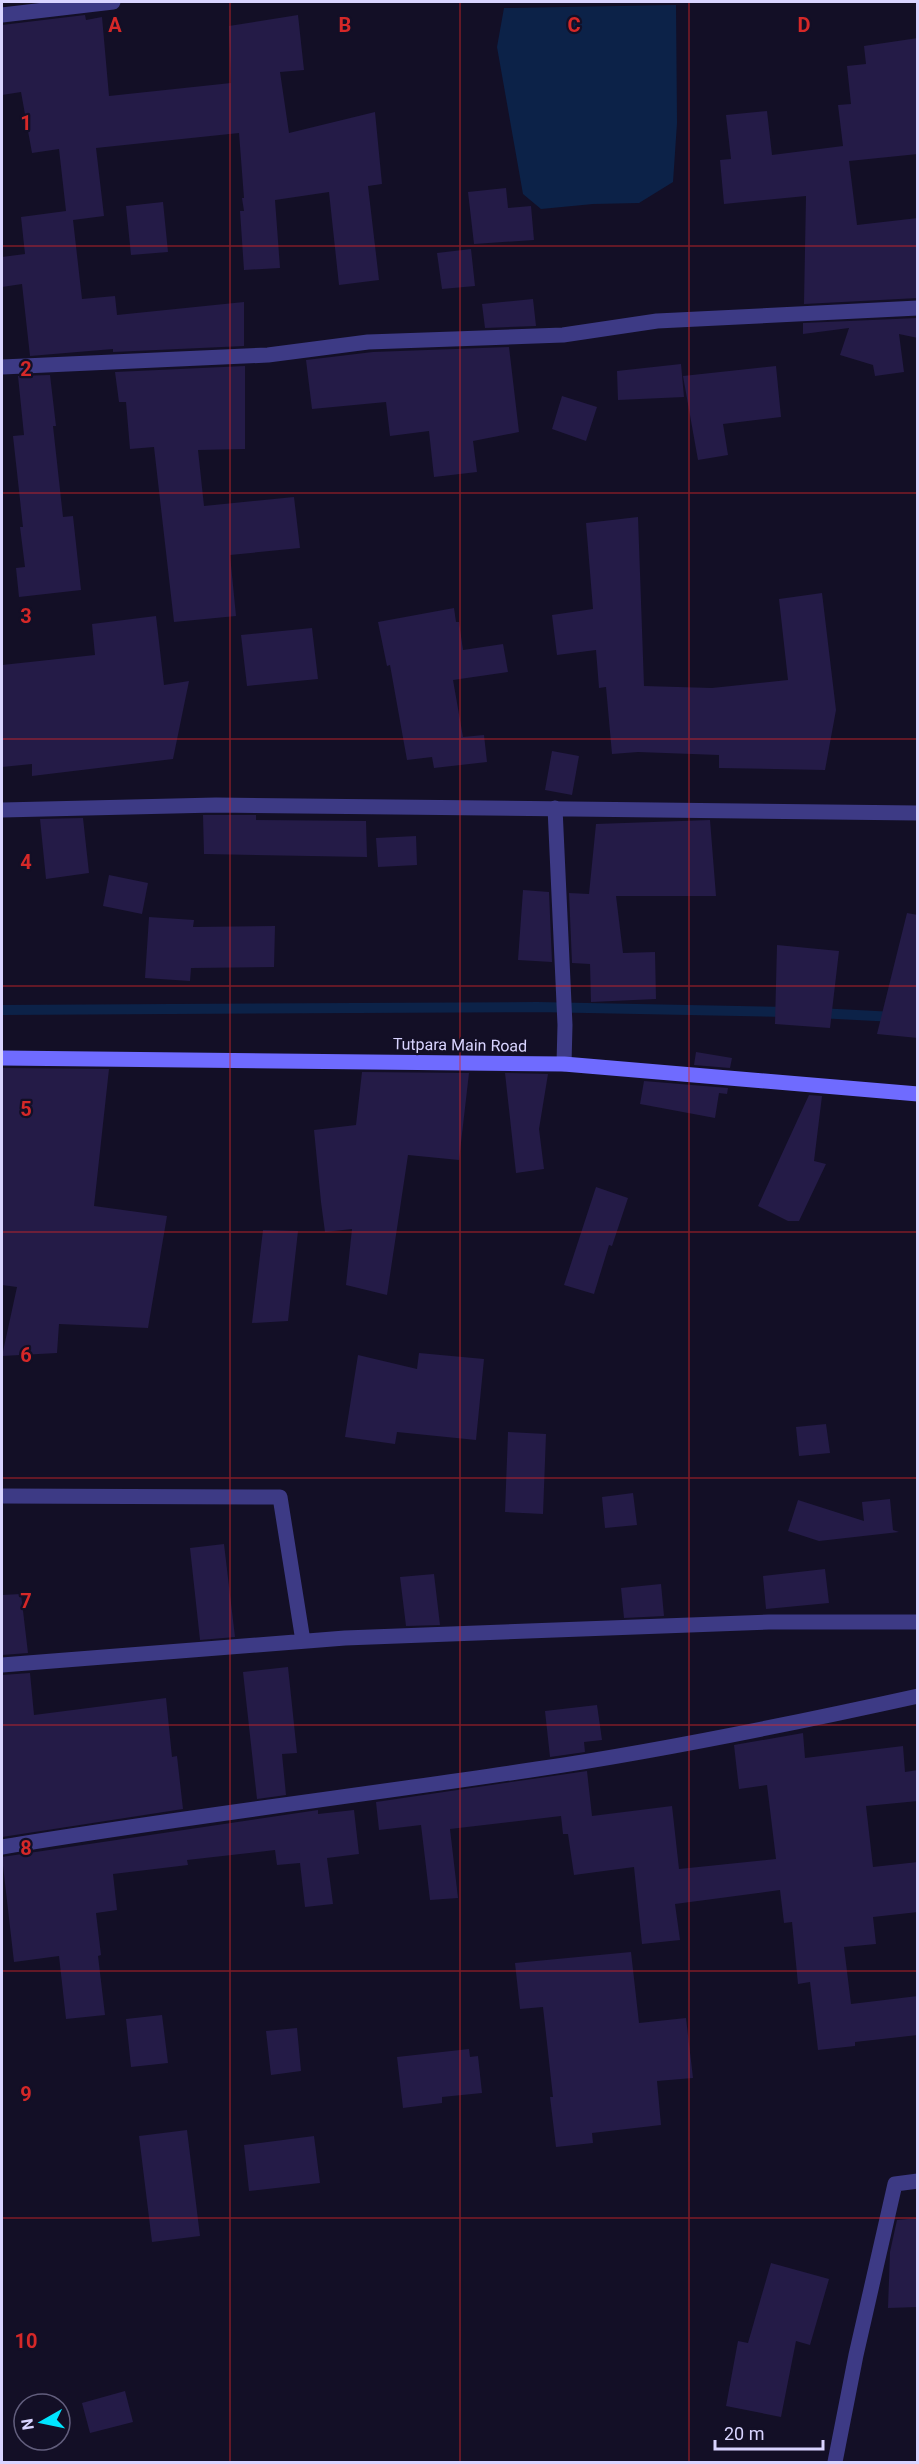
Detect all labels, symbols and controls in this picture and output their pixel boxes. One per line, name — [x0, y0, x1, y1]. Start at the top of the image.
text: A — [108, 13, 122, 37]
text: B — [339, 13, 351, 37]
text: C — [567, 13, 581, 37]
text: D — [798, 13, 811, 37]
text: 1 — [20, 111, 32, 135]
text: 2 — [20, 357, 32, 381]
text: 3 — [20, 604, 32, 628]
text: 4 — [20, 850, 32, 874]
street label: Tutpara Main Road — [393, 1034, 527, 1056]
text: 5 — [20, 1097, 32, 1121]
text: 6 — [20, 1343, 32, 1367]
text: 7 — [20, 1589, 32, 1613]
text: 8 — [20, 1836, 32, 1860]
text: 9 — [20, 2082, 32, 2106]
text: 10 — [15, 2329, 37, 2353]
north arrow — [12, 2392, 72, 2452]
scale bar — [715, 2413, 823, 2451]
text: N — [17, 2417, 38, 2431]
text: 20 m — [724, 2423, 764, 2444]

